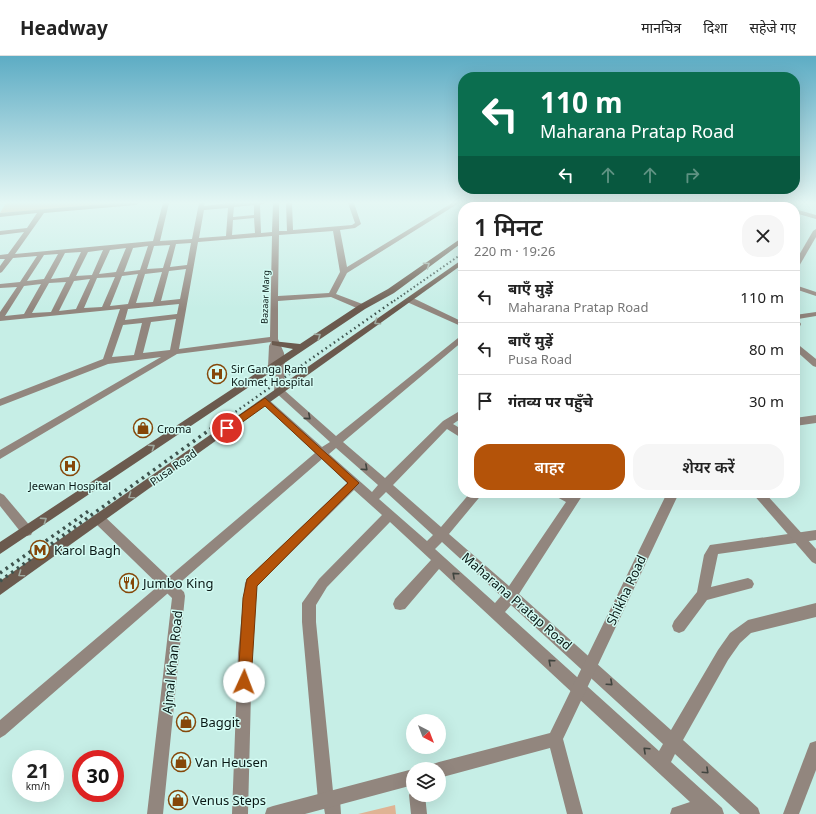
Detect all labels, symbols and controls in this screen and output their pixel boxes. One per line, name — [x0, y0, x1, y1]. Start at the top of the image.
text: Headway — [20, 15, 108, 41]
text: मानचित्र — [641, 18, 681, 37]
text: दिशा — [703, 18, 727, 37]
text: सहेजे गए — [749, 18, 796, 37]
text: 110 m — [540, 83, 623, 121]
icon: left — [474, 88, 526, 140]
text: Maharana Pratap Road — [540, 119, 734, 143]
icon: left — [555, 164, 577, 186]
icon: ahead — [597, 164, 619, 186]
icon: ahead — [639, 164, 661, 186]
icon: right — [681, 164, 703, 186]
text: 1 मिनट — [474, 210, 543, 243]
button: close — [742, 215, 784, 257]
text: 220 m · 19:26 — [474, 242, 555, 260]
one-way arrow — [423, 262, 430, 270]
street label: Bazaar Marg — [258, 270, 272, 324]
text: बाएँ मुड़ें — [508, 278, 553, 298]
icon: left — [474, 286, 496, 308]
text: 110 m — [740, 287, 784, 307]
text: Maharana Pratap Road — [508, 298, 648, 316]
one-way arrow — [375, 317, 382, 324]
text: बाएँ मुड़ें — [508, 330, 553, 350]
one-way arrow — [314, 333, 321, 341]
icon: left — [474, 338, 496, 360]
text: 80 m — [749, 339, 784, 359]
text: Pusa Road — [508, 350, 572, 368]
place label: Sir Ganga Ram Kolmet Hospital — [231, 361, 313, 389]
hospital icon: Sir Ganga Ram Kolmet Hospital — [206, 363, 228, 385]
icon: arrive — [474, 390, 496, 412]
text: गंतव्य पर पहुँचे — [508, 391, 593, 411]
text: 30 m — [749, 391, 784, 411]
pin — [210, 411, 244, 445]
one-way arrow — [303, 412, 310, 419]
shop icon: Croma — [132, 417, 154, 439]
icon: arrive — [216, 417, 238, 439]
place label: Croma — [157, 421, 191, 436]
one-way arrow — [148, 444, 155, 452]
button: बाहर — [474, 444, 625, 490]
button: शेयर करें — [633, 444, 784, 490]
street label: Pusa Road — [147, 445, 199, 489]
hospital icon: Jeewan Hospital — [59, 455, 81, 477]
one-way arrow — [361, 463, 368, 470]
place label: Jeewan Hospital — [28, 478, 111, 493]
one-way arrow — [128, 492, 135, 499]
one-way arrow — [40, 517, 47, 525]
metro station icon: Karol Bagh — [29, 539, 51, 561]
place label: Karol Bagh — [54, 541, 121, 559]
street label: Maharana Pratap Road — [458, 548, 576, 654]
street label: Shikha Road — [602, 552, 650, 628]
one-way arrow — [19, 569, 26, 576]
restaurant icon: Jumbo King — [118, 572, 140, 594]
one-way arrow — [452, 572, 460, 579]
place label: Jumbo King — [141, 574, 213, 592]
street label: Ajmal Khan Road — [158, 609, 186, 715]
one-way arrow — [548, 660, 555, 667]
position arrow — [223, 661, 265, 703]
one-way arrow — [605, 679, 613, 686]
shop icon: Baggit — [175, 711, 197, 733]
place label: Baggit — [200, 713, 240, 731]
north arrow — [406, 714, 446, 754]
map controls — [406, 714, 446, 802]
one-way arrow — [643, 747, 651, 754]
speed limit sign: 30 — [72, 750, 124, 802]
shop icon: Van Heusen — [170, 751, 192, 773]
place label: Van Heusen — [195, 753, 268, 771]
text: 21 — [27, 757, 49, 784]
button: layers — [406, 762, 446, 802]
one-way arrow — [701, 766, 709, 774]
text: km/h — [26, 779, 50, 793]
shop icon: Venus Steps — [167, 789, 189, 811]
place label: Venus Steps — [192, 791, 266, 809]

